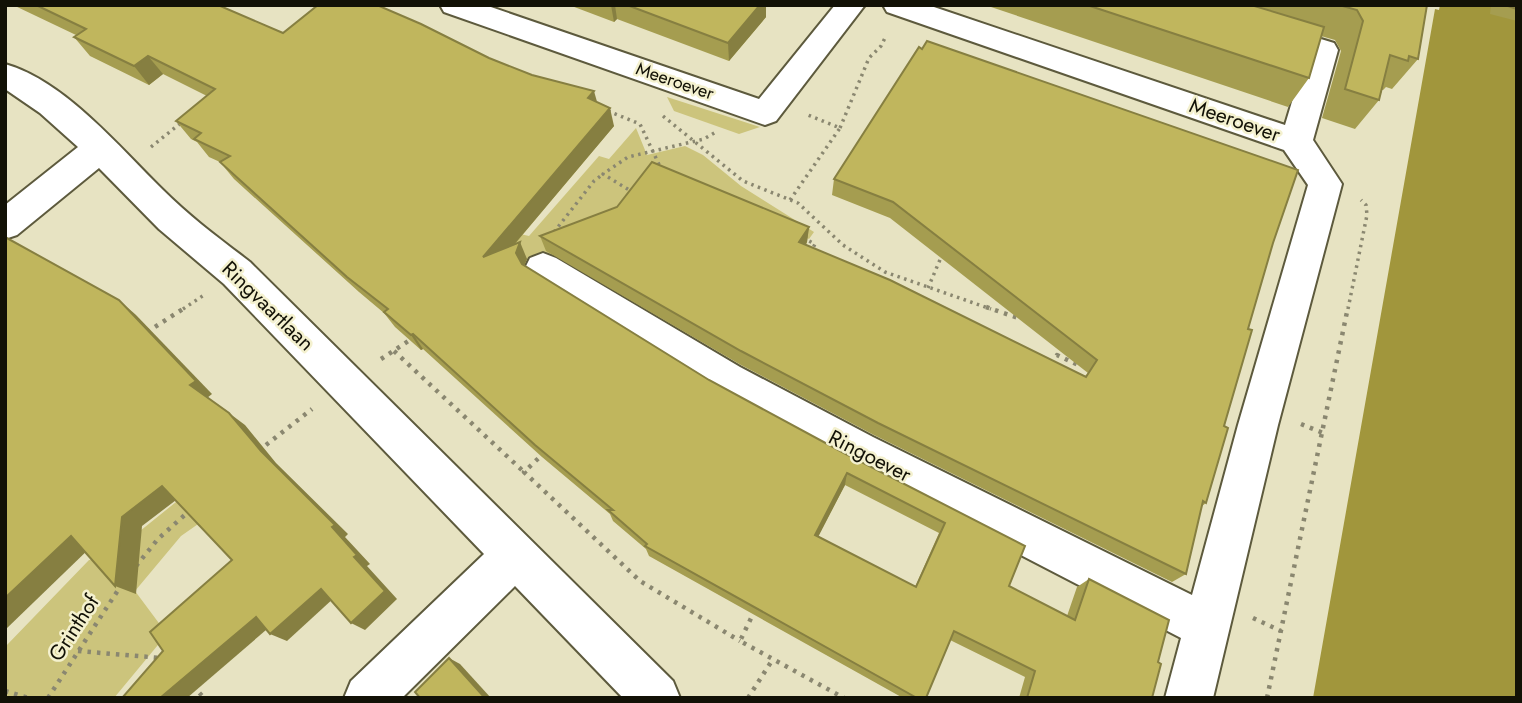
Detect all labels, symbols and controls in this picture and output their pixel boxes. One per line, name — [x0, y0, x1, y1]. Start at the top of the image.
street label: Meeroever — [632, 56, 718, 107]
street label: Meeroever — [1185, 90, 1285, 150]
street label: Ringvaartlaan — [215, 254, 321, 358]
street label: Ringoever — [823, 422, 917, 490]
street label: Grinthof — [41, 588, 107, 667]

